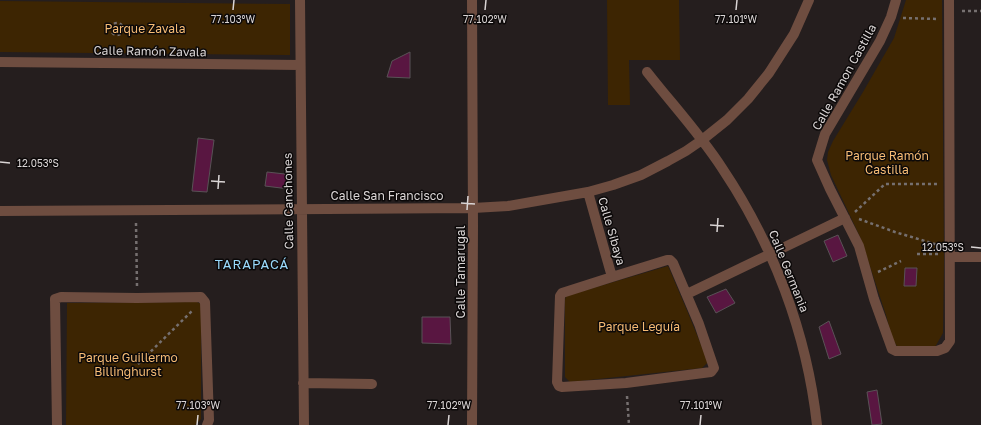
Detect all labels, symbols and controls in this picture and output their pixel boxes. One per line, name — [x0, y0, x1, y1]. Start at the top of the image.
text: 77.103°W — [211, 13, 255, 25]
text: 77.102°W — [463, 13, 507, 25]
text: 77.101°W — [715, 13, 757, 25]
park label: Parque Zavala — [104, 21, 186, 36]
street label: Calle Ramon Castilla — [809, 21, 879, 133]
street label: Calle Ramón Zavala — [93, 43, 207, 59]
park label: Parque Ramón Castilla — [845, 148, 929, 177]
street label: Calle Canchones — [280, 153, 296, 249]
text: 12.053°S — [17, 157, 59, 169]
street label: Calle San Francisco — [330, 188, 444, 203]
street label: Calle Sibaya — [595, 195, 629, 267]
street label: Calle Tamarugal — [453, 225, 468, 318]
street label: Calle Germania — [766, 228, 812, 314]
text: 12.053°S — [922, 241, 964, 253]
district label: TARAPACÁ — [215, 256, 289, 272]
park label: Parque Leguía — [598, 319, 680, 334]
park label: Parque Guillermo Billinghurst — [78, 350, 178, 379]
text: 77.103°W — [176, 399, 220, 411]
text: 77.102°W — [427, 399, 471, 411]
text: 77.101°W — [680, 399, 722, 411]

